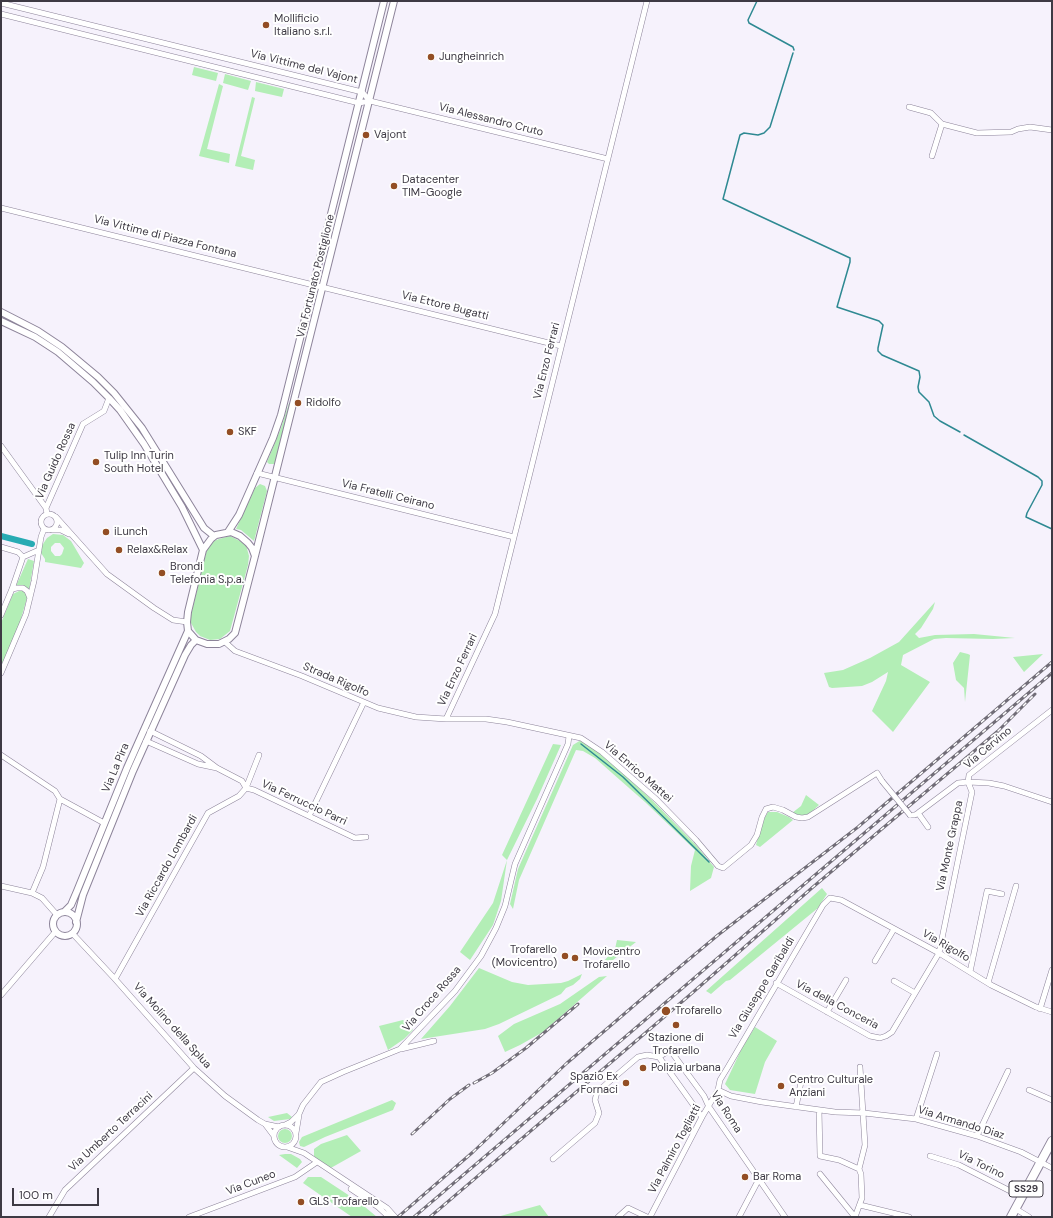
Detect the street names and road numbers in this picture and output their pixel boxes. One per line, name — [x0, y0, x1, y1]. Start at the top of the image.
street label: Via Vittime del Vajont — [249, 47, 359, 87]
street label: Via Alessandro Cruto — [437, 101, 545, 139]
street label: Via Vittime di Piazza Fontana — [92, 213, 238, 261]
street label: Via Fortunato Postiglione — [294, 213, 338, 339]
street label: Via Ettore Bugatti — [400, 289, 490, 323]
street label: Via Enzo Ferrari — [531, 321, 563, 401]
street label: Via Guido Rossa — [33, 421, 79, 501]
street label: Via Fratelli Ceirano — [340, 477, 436, 513]
street label: Via Enzo Ferrari — [435, 632, 481, 708]
street label: Strada Rigolfo — [301, 660, 371, 700]
street label: Via Cervino — [961, 724, 1015, 772]
street label: Via Enrico Mattei — [601, 739, 675, 805]
street label: Via La Pira — [100, 741, 132, 795]
street label: Via Ferruccio Parri — [259, 777, 349, 829]
street label: Via Monte Grappa — [934, 799, 966, 893]
street label: Via Riccardo Lombardi — [133, 813, 201, 919]
street label: Via Rigolfo — [920, 927, 972, 965]
street label: Via Giuseppe Garibaldi — [726, 935, 798, 1041]
street label: Via Croce Rossa — [400, 964, 464, 1034]
street label: Via della Conceria — [793, 978, 881, 1032]
street label: Via Molino della Splua — [130, 981, 214, 1071]
street label: Via Roma — [708, 1089, 744, 1135]
street label: Via Umberto Terracini — [66, 1090, 156, 1174]
street label: Via Palmiro Togliatti — [646, 1102, 704, 1196]
street label: Via Armando Diaz — [916, 1104, 1006, 1142]
street label: Via Torino — [956, 1148, 1006, 1182]
street label: Via Cuneo — [224, 1167, 278, 1199]
road number: SS29 — [1009, 1181, 1043, 1197]

